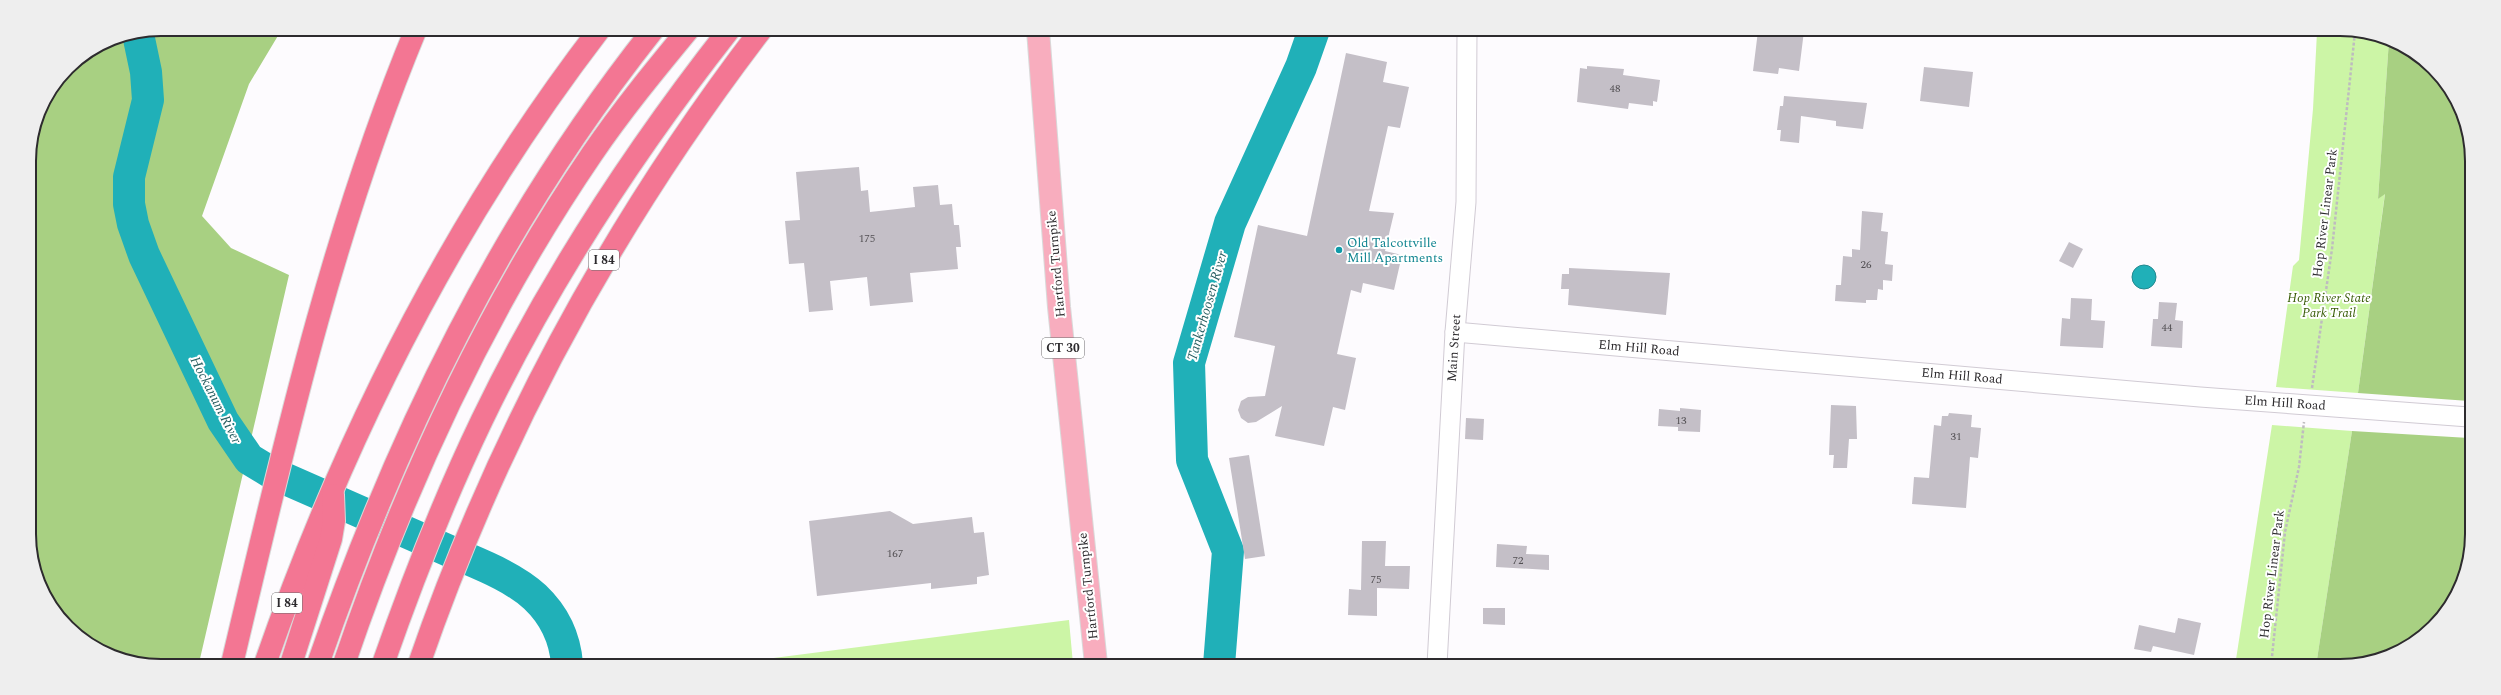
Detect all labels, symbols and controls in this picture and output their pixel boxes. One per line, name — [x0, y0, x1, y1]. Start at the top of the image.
house number: 48 — [1610, 80, 1621, 97]
street label: Hop River Linear Park — [2307, 147, 2343, 279]
street label: Hartford Turnpike — [1041, 210, 1071, 318]
house number: 175 — [859, 230, 875, 247]
place label: Old Talcottville Mill Apartments — [1347, 233, 1443, 268]
marker: Old Talcottville Mill Apartments — [1334, 245, 1344, 255]
water label: Tankerhoosen River — [1181, 249, 1233, 363]
road number: I 84 — [589, 250, 619, 270]
house number: 26 — [1861, 256, 1872, 273]
park label: Hop River State Park Trail — [2287, 288, 2371, 323]
street label: Main Street — [1442, 313, 1466, 383]
house number: 44 — [2162, 319, 2173, 336]
street label: Elm Hill Road — [1598, 334, 1680, 362]
road number: CT 30 — [1042, 338, 1084, 358]
water label: Hockanum River — [185, 353, 247, 448]
street label: Elm Hill Road — [1921, 362, 2003, 390]
street label: Elm Hill Road — [2244, 390, 2326, 416]
house number: 13 — [1676, 412, 1687, 429]
house number: 31 — [1951, 428, 1962, 445]
street label: Hop River Linear Park — [2254, 508, 2290, 640]
street label: Hartford Turnpike — [1072, 532, 1104, 640]
house number: 167 — [887, 545, 904, 562]
house number: 72 — [1513, 552, 1524, 569]
house number: 75 — [1371, 571, 1382, 588]
road number: I 84 — [272, 593, 302, 613]

